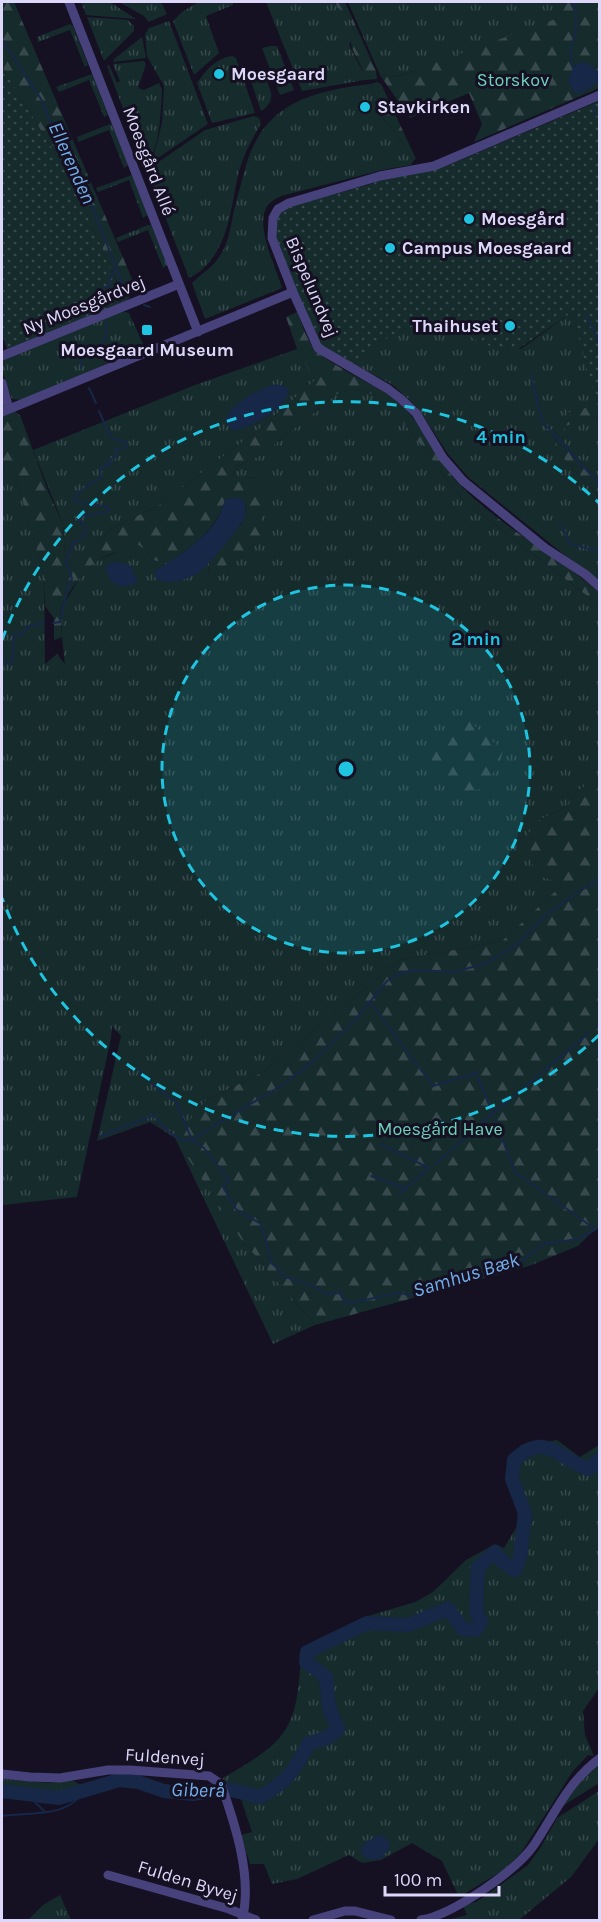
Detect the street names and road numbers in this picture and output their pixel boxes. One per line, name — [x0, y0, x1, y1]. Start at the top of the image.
street label: Moesgård Allé — [118, 103, 180, 219]
street label: Bispelundvej — [281, 233, 343, 341]
street label: Ny Moesgårdvej — [20, 270, 148, 340]
street label: Fuldenvej — [125, 1743, 205, 1771]
street label: Fulden Byvej — [135, 1855, 241, 1907]

